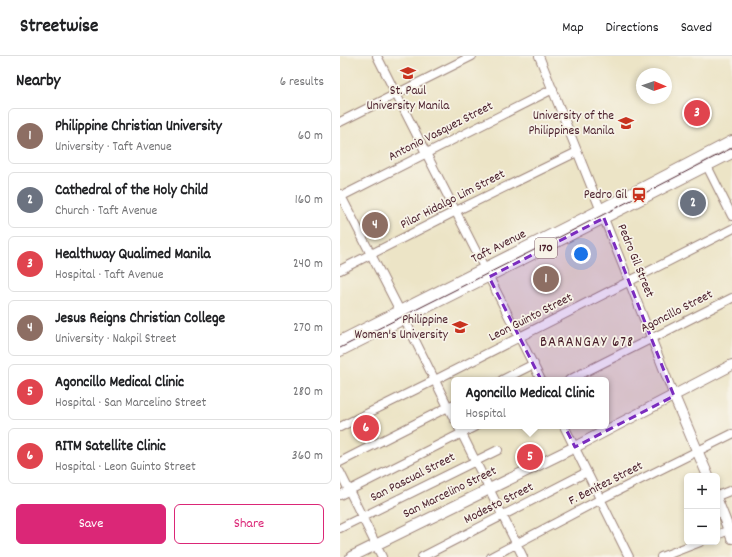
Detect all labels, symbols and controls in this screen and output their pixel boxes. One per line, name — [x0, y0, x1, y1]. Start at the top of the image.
text: Streetwise — [20, 14, 98, 41]
text: Map — [562, 18, 584, 38]
text: Directions — [606, 18, 659, 38]
text: Saved — [681, 18, 712, 38]
school or university icon: St. Paul University Manila — [399, 64, 417, 82]
north arrow — [636, 68, 672, 104]
text: Nearby — [16, 70, 60, 94]
text: 6 results — [280, 73, 324, 92]
place label: St. Paul University Manila — [367, 82, 450, 116]
street label: Antonio Vasquez Street — [385, 97, 497, 167]
pin: 3 — [684, 98, 710, 128]
place label: University of the Philippines Manila — [528, 107, 615, 141]
school or university icon: University of the Philippines Manila — [617, 114, 635, 132]
text: Philippine Christian University — [55, 116, 222, 138]
text: 1 — [29, 127, 31, 146]
text: 60 m — [298, 127, 323, 146]
text: University · Taft Avenue — [55, 138, 172, 157]
street label: Pilar Hidalgo Lim Street — [397, 165, 509, 235]
text: Cathedral of the Holy Child — [55, 180, 208, 202]
place label: Pedro Gil — [584, 186, 627, 205]
station icon: Pedro Gil — [630, 186, 648, 204]
pin: 2 — [680, 188, 706, 218]
text: 2 — [27, 191, 33, 210]
text: 160 m — [295, 191, 323, 210]
text: Church · Taft Avenue — [55, 202, 157, 221]
pin: 4 — [362, 210, 388, 240]
street label: Pedro Gil Street — [612, 221, 658, 301]
street label: Taft Avenue — [468, 225, 530, 269]
road number: 170 — [535, 238, 557, 258]
text: Healthway Qualimed Manila — [55, 244, 211, 266]
your location — [571, 244, 591, 264]
text: 3 — [27, 255, 33, 274]
text: 240 m — [293, 255, 323, 274]
pin: 1 — [533, 264, 559, 294]
text: Hospital · Taft Avenue — [55, 266, 163, 285]
street label: Agoncillo Street — [638, 286, 717, 338]
street label: Leon Guinto Street — [486, 289, 576, 347]
text: Jesus Reigns Christian College — [55, 308, 225, 330]
place label: Philippine Women's University — [355, 311, 449, 345]
school or university icon: Philippine Women's University — [451, 318, 469, 336]
text: 4 — [27, 319, 33, 338]
text: 270 m — [293, 319, 323, 338]
text: University · Nakpil Street — [55, 330, 176, 349]
district label: BARANGAY 678 — [540, 332, 634, 354]
text: Agoncillo Medical Clinic — [55, 372, 184, 394]
popup — [451, 377, 609, 429]
text: 5 — [27, 383, 33, 402]
text: 280 m — [293, 383, 323, 402]
text: Agoncillo Medical Clinic — [465, 383, 595, 405]
text: Hospital · San Marcelino Street — [55, 394, 206, 413]
text: Hospital — [465, 405, 506, 424]
pin: 6 — [353, 413, 379, 443]
text: RITM Satellite Clinic — [55, 436, 166, 458]
pin: 5 — [517, 442, 543, 472]
text: 6 — [27, 447, 33, 466]
text: 360 m — [292, 447, 323, 466]
street label: San Pascual Street — [367, 448, 459, 508]
street label: F. Benitez Street — [565, 457, 647, 511]
text: Hospital · Leon Guinto Street — [55, 458, 196, 477]
street label: San Marcelino Street — [400, 462, 500, 524]
map controls — [684, 473, 720, 545]
button: + — [684, 473, 720, 509]
street label: Modesto Street — [461, 478, 537, 530]
button: Save — [16, 504, 166, 544]
button: Share — [174, 504, 324, 544]
button: − — [684, 509, 720, 545]

